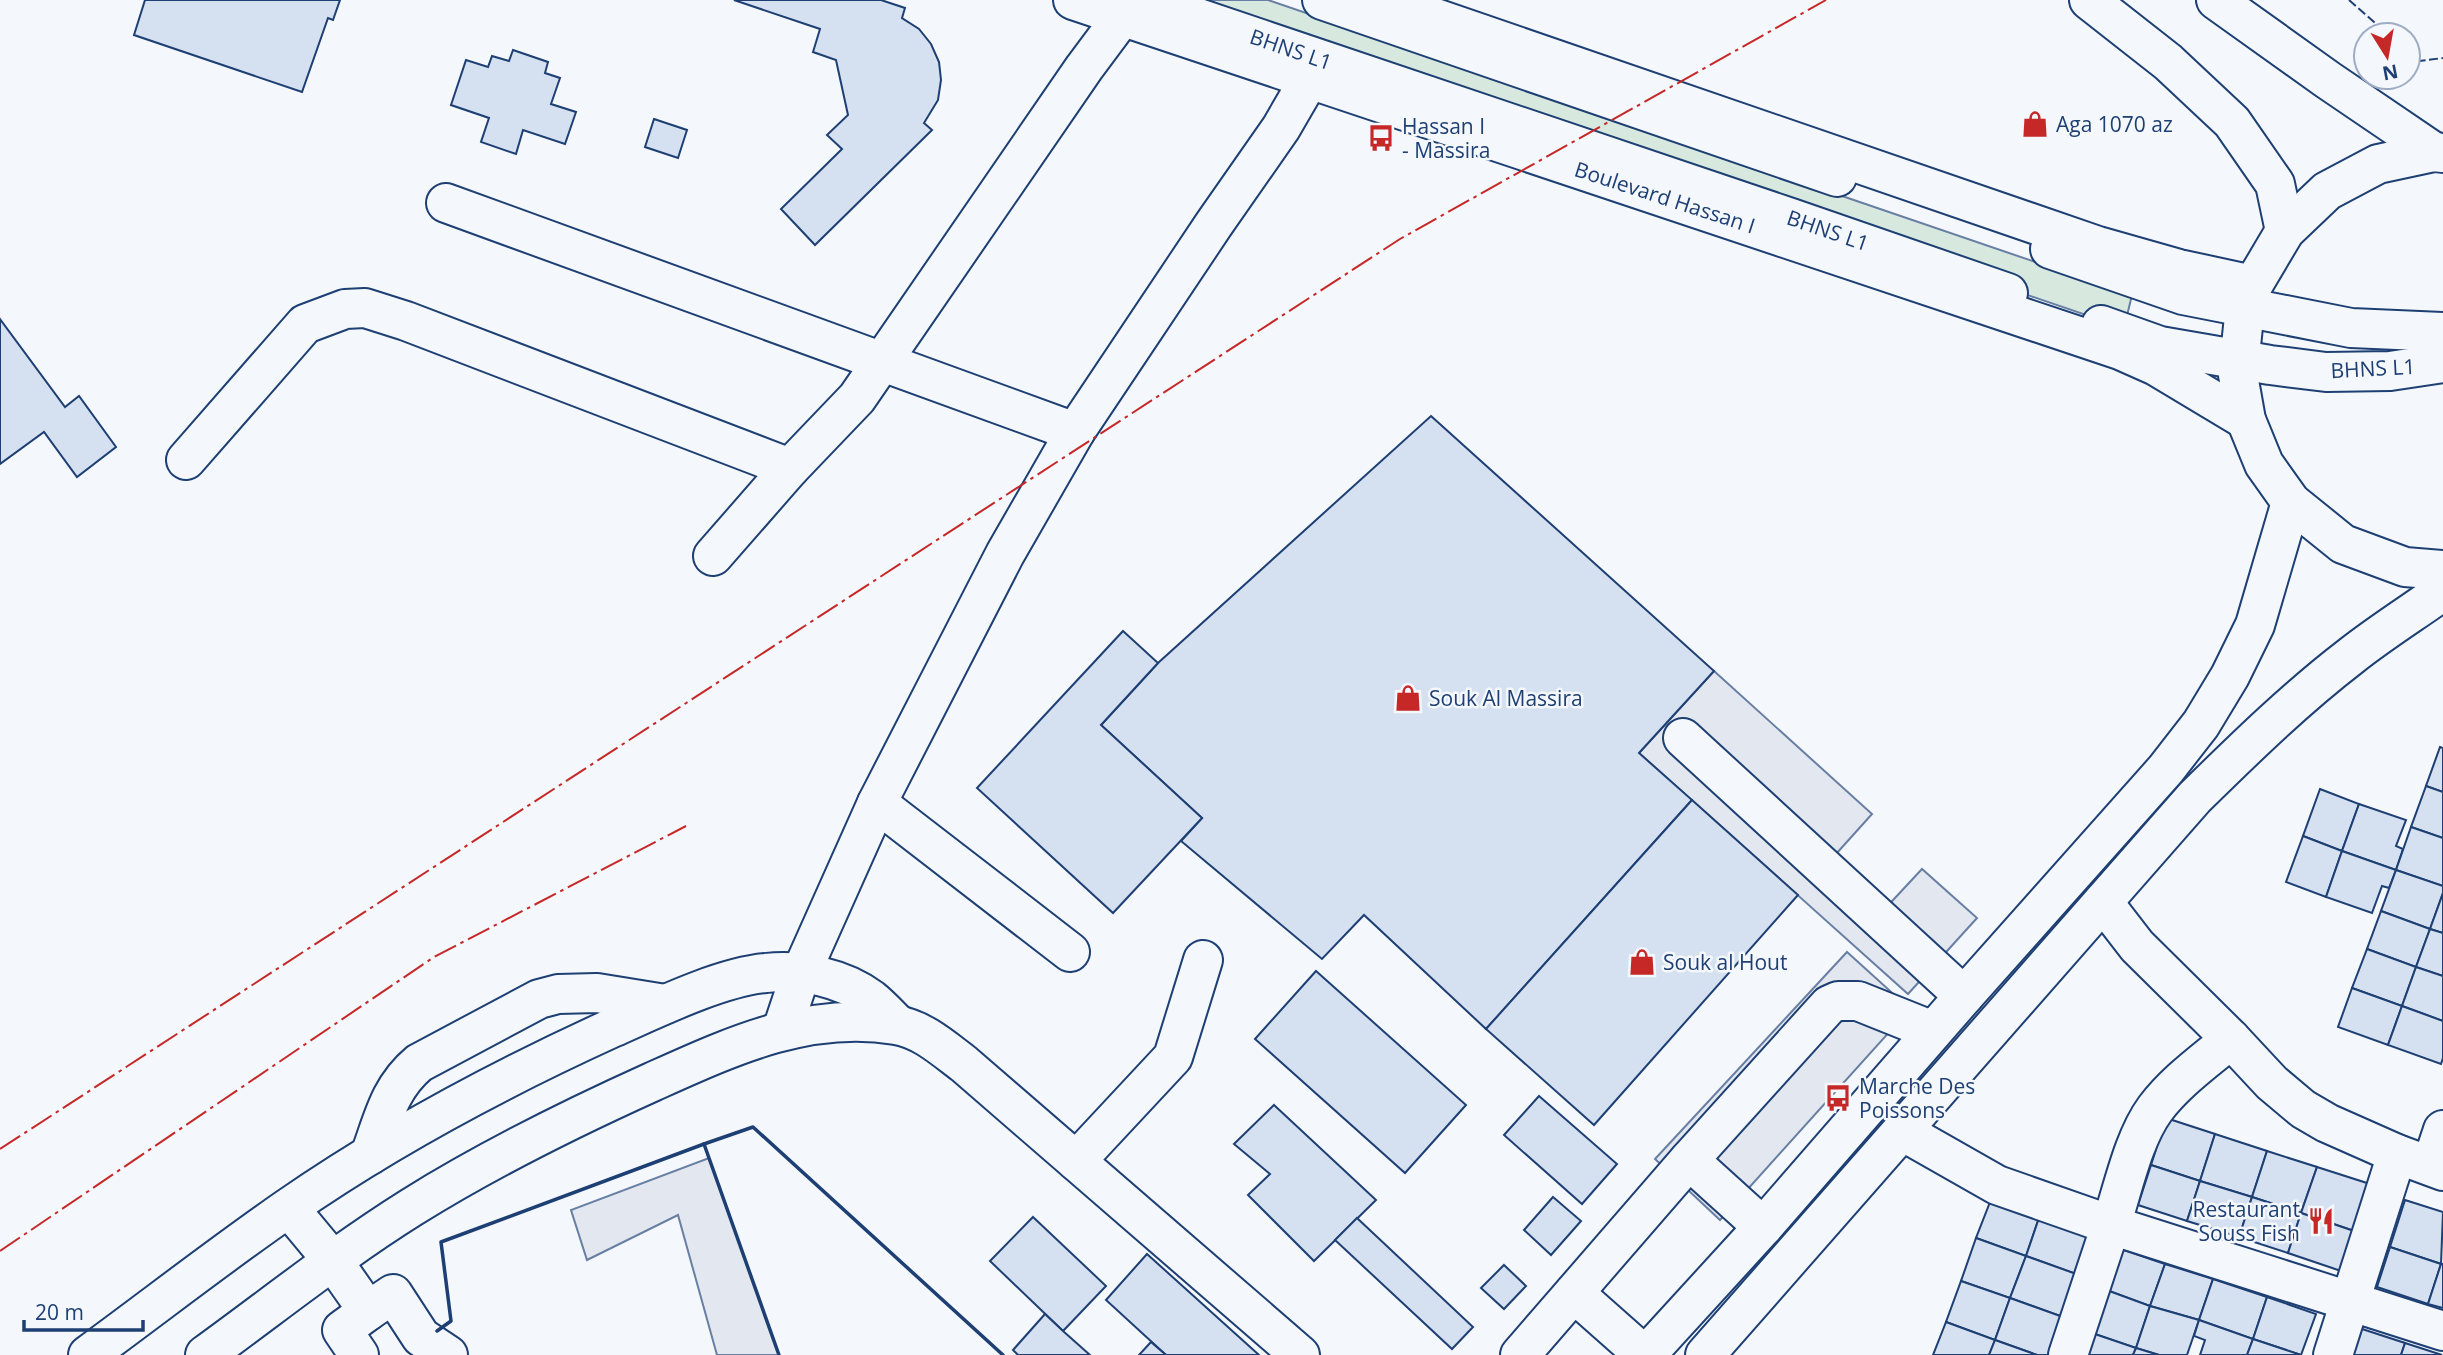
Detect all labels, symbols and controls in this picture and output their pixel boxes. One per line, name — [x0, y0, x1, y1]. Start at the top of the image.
north arrow — [2352, 21, 2422, 91]
street label: BHNS L1 — [1246, 22, 1336, 76]
text: N — [2380, 58, 2400, 87]
shop icon: Aga 1070 az — [2020, 109, 2050, 139]
place label: Aga 1070 az — [2056, 110, 2173, 138]
place label: Hassan I - Massira — [1402, 112, 1490, 164]
bus stop icon: Hassan I - Massira — [1366, 123, 1396, 153]
street label: Boulevard Hassan I — [1571, 155, 1759, 239]
street label: BHNS L1 — [1783, 203, 1873, 257]
street label: BHNS L1 — [2330, 352, 2416, 384]
shop icon: Souk Al Massira — [1393, 683, 1423, 713]
place label: Souk Al Massira — [1429, 684, 1583, 712]
shop icon: Souk al Hout — [1627, 947, 1657, 977]
place label: Souk al Hout — [1663, 948, 1787, 976]
place label: Marche Des Poissons — [1859, 1072, 1975, 1124]
bus stop icon: Marche Des Poissons — [1823, 1083, 1853, 1113]
place label: Restaurant Souss Fish — [2193, 1195, 2300, 1247]
restaurant icon: Restaurant Souss Fish — [2306, 1206, 2336, 1236]
scale bar — [24, 1288, 144, 1332]
text: 20 m — [35, 1298, 84, 1326]

